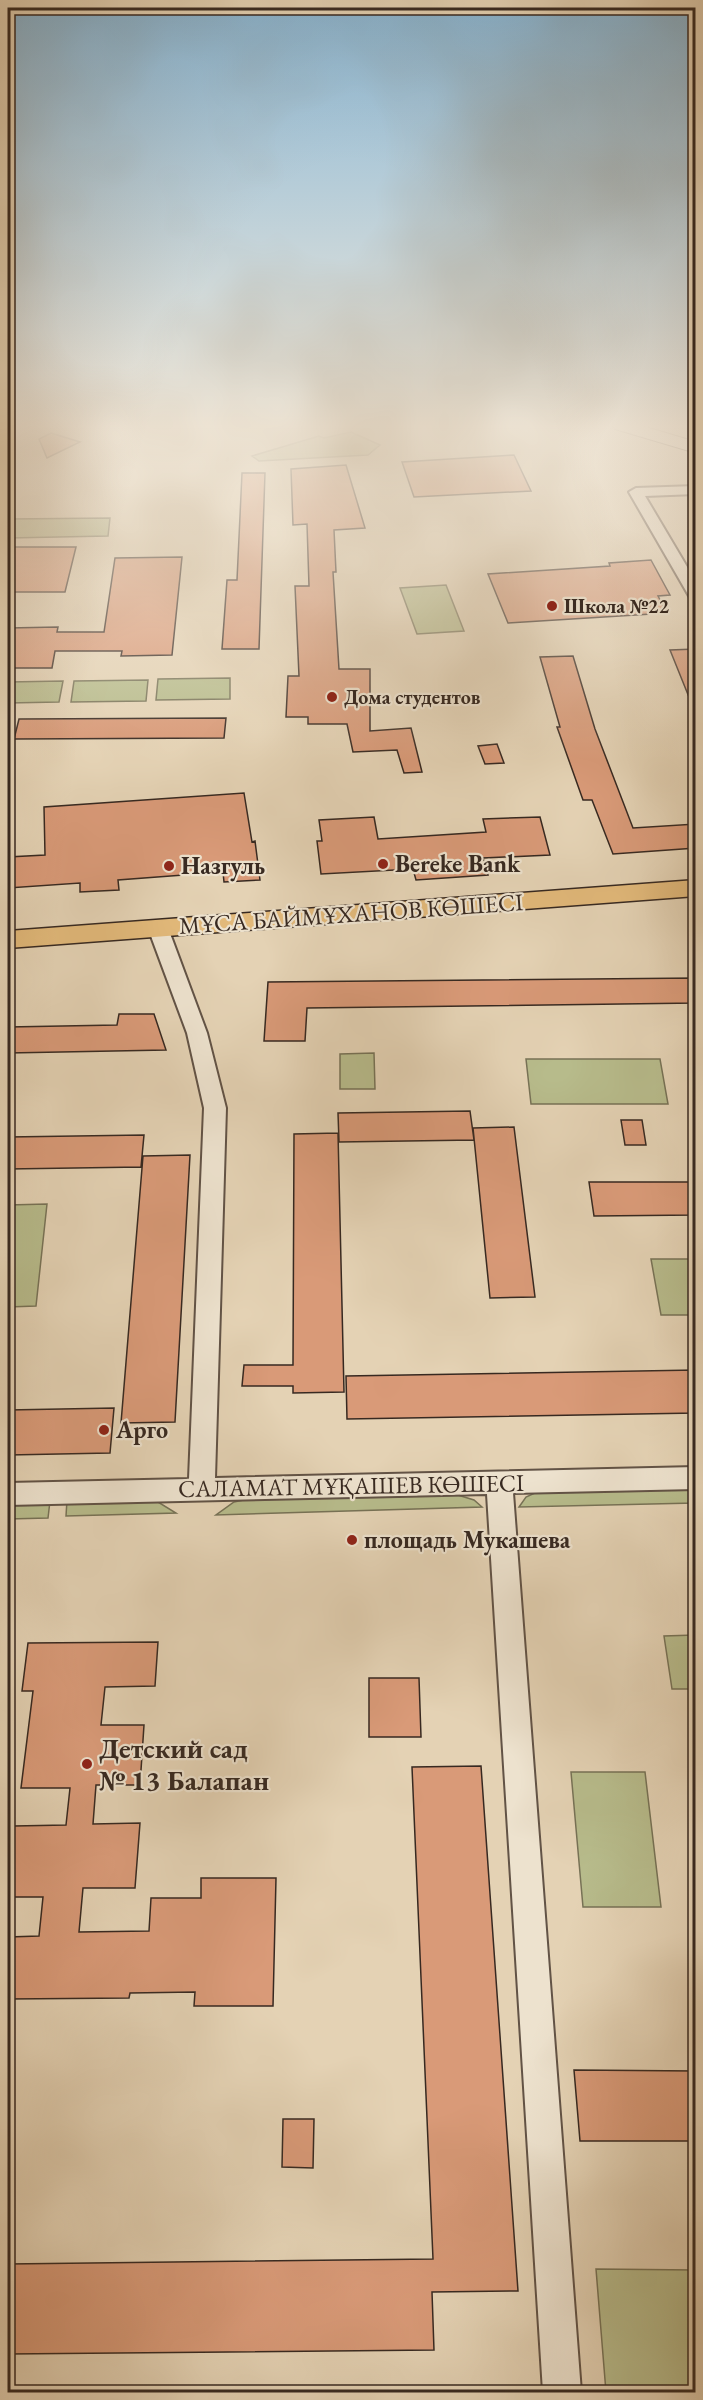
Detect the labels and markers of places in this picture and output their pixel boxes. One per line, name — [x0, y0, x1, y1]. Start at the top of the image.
place label: Школа №22 — [564, 593, 669, 619]
marker: Школа №22 — [545, 599, 559, 613]
place label: Дома студентов — [344, 684, 481, 710]
marker: Дома студентов — [325, 690, 339, 704]
place label: Bereke Bank — [395, 848, 521, 879]
place label: Назгуль — [181, 850, 265, 882]
marker: Bereke Bank — [376, 857, 390, 871]
marker: Назгуль — [162, 859, 176, 873]
place label: Арго — [115, 1414, 168, 1445]
marker: Арго — [97, 1423, 111, 1437]
place label: площадь Мукашева — [364, 1524, 571, 1556]
marker: площадь Мукашева — [345, 1533, 359, 1547]
place label: Детский сад № 13 Балапан — [99, 1730, 269, 1798]
marker: Детский сад № 13 Балапан — [80, 1757, 94, 1771]

